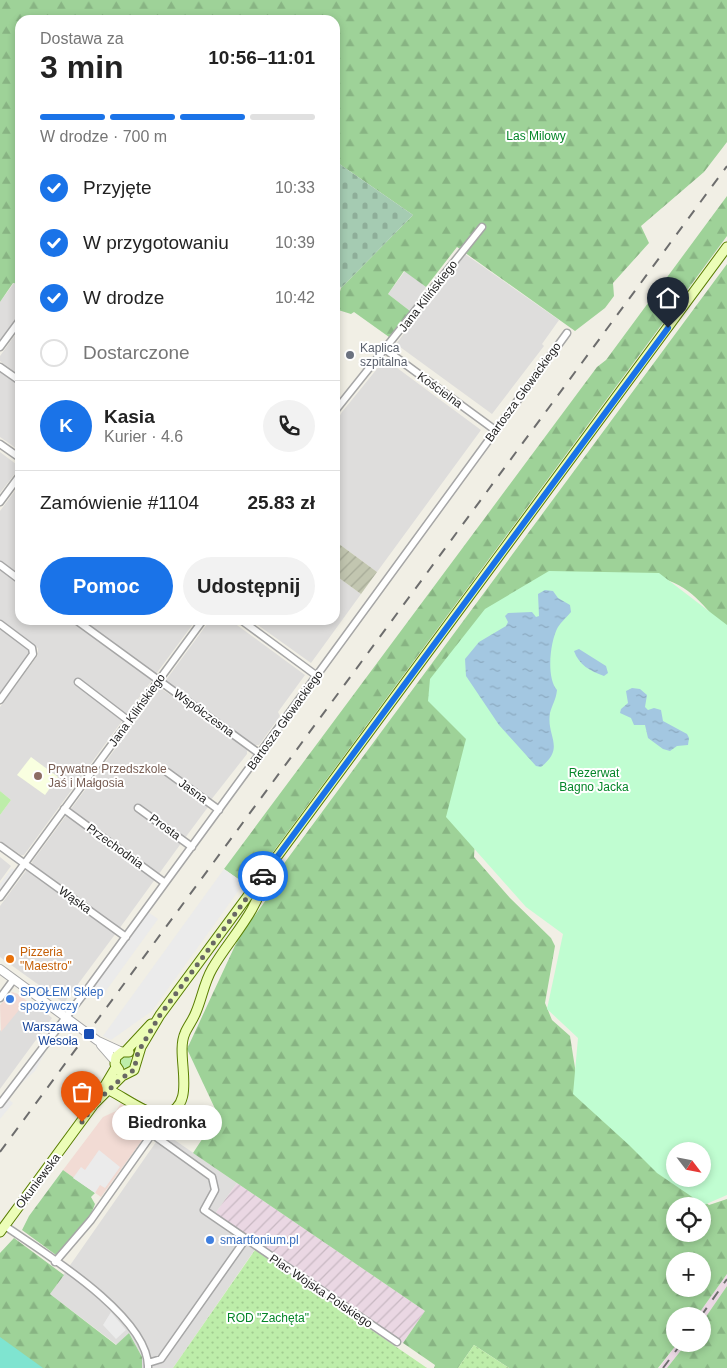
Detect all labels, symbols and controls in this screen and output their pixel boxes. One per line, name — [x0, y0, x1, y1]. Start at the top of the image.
text: Dostawa za — [40, 30, 124, 47]
text: 10:56–11:01 — [208, 47, 315, 68]
text: 3 min — [40, 49, 124, 85]
text: W drodze · 700 m — [40, 128, 167, 145]
park label: Las Milowy — [506, 129, 566, 143]
icon: check — [40, 174, 68, 202]
text: Przyjęte — [83, 177, 152, 198]
text: 10:33 — [275, 179, 315, 196]
icon: check — [40, 229, 68, 257]
text: W przygotowaniu — [83, 232, 229, 253]
text: 10:39 — [275, 234, 315, 251]
street label: Jana Kilińskiego — [396, 257, 460, 334]
pin — [647, 277, 689, 328]
icon: check — [40, 284, 68, 312]
icon: home — [654, 284, 682, 312]
text: W drodze — [83, 287, 164, 308]
text: 10:42 — [275, 289, 315, 306]
street label: Bartosza Głowackiego — [482, 339, 564, 444]
place label: Kaplica szpitalna — [360, 341, 408, 369]
text: Dostarczone — [83, 342, 190, 363]
marker: Kaplica szpitalna — [344, 349, 356, 361]
street label: Kościelna — [415, 369, 465, 411]
button: phone — [263, 400, 315, 452]
text: Kasia — [104, 406, 155, 427]
text: K — [59, 415, 73, 436]
text: Kurier · 4.6 — [104, 428, 183, 445]
text: Zamówienie #1104 — [40, 492, 199, 513]
text: 25.83 zł — [247, 492, 315, 513]
button: Pomoc — [40, 557, 173, 615]
button: Udostępnij — [183, 557, 315, 615]
street label: Bartosza Głowackiego — [244, 667, 326, 772]
street label: Jana Kilińskiego — [106, 671, 168, 749]
street label: Współczesna — [171, 686, 237, 740]
place label: Prywatne Przedszkole Jaś i Małgosia — [48, 762, 167, 790]
park label: Rezerwat Bagno Jacka — [559, 766, 629, 794]
marker: Prywatne Przedszkole Jaś i Małgosia — [32, 770, 44, 782]
street label: Jasna — [176, 776, 210, 806]
street label: Prosta — [147, 811, 183, 843]
street label: Przechodnia — [84, 821, 146, 871]
courier — [238, 851, 288, 901]
icon: car — [249, 862, 277, 890]
street label: Wąska — [56, 884, 94, 917]
place label: Pizzeria "Maestro" — [20, 945, 72, 973]
marker: Pizzeria "Maestro" — [4, 953, 16, 965]
place label: SPOŁEM Sklep spożywczy — [20, 985, 104, 1013]
marker: SPOŁEM Sklep spożywczy — [4, 993, 16, 1005]
place label: Warszawa Wesoła — [22, 1020, 78, 1048]
marker: Warszawa Wesoła — [82, 1027, 96, 1041]
pin — [61, 1071, 103, 1122]
icon: bag — [68, 1078, 96, 1106]
callout: Biedronka — [112, 1104, 222, 1140]
text: Biedronka — [128, 1114, 206, 1131]
north arrow — [666, 1142, 711, 1188]
map controls — [666, 1142, 711, 1352]
street label: Okuniewska — [13, 1150, 63, 1211]
button: locate — [666, 1197, 711, 1242]
place label: smartfonium.pl — [220, 1233, 299, 1247]
marker: smartfonium.pl — [204, 1234, 216, 1246]
street label: Plac Wojska Polskiego — [267, 1251, 375, 1331]
button: + — [666, 1252, 711, 1297]
button: − — [666, 1307, 711, 1352]
park label: ROD "Zachęta" — [227, 1311, 309, 1325]

